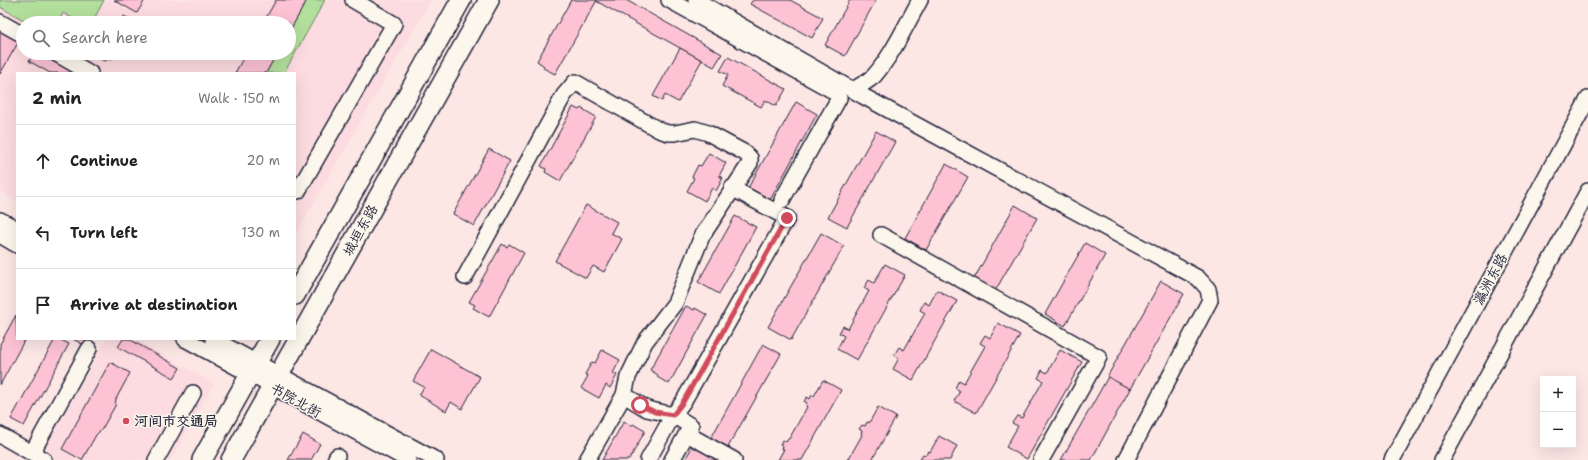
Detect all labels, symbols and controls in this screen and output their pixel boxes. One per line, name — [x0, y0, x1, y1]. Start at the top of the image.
search box — [16, 16, 296, 60]
icon: search — [30, 27, 52, 49]
text: Search here — [62, 28, 148, 48]
text: 2 min — [32, 87, 82, 109]
text: Walk · 150 m — [198, 90, 280, 107]
icon: ahead — [32, 150, 54, 172]
text: Continue — [70, 151, 138, 171]
text: 20 m — [247, 152, 280, 169]
street label: 城垣东路 — [339, 201, 381, 259]
route end — [778, 209, 796, 227]
icon: left — [32, 222, 54, 244]
text: Turn left — [70, 223, 138, 243]
text: 130 m — [242, 224, 280, 241]
street label: 瀛洲东路 — [1469, 250, 1511, 308]
icon: arrive — [32, 294, 54, 316]
text: Arrive at destination — [70, 295, 238, 315]
map controls — [1540, 376, 1576, 448]
button: + — [1540, 376, 1576, 412]
street label: 书院北街 — [267, 379, 325, 421]
route start — [631, 396, 649, 414]
place label: 河间市交通局 — [134, 412, 218, 430]
button: − — [1540, 412, 1576, 448]
marker: 河间市交通局 — [121, 416, 131, 426]

